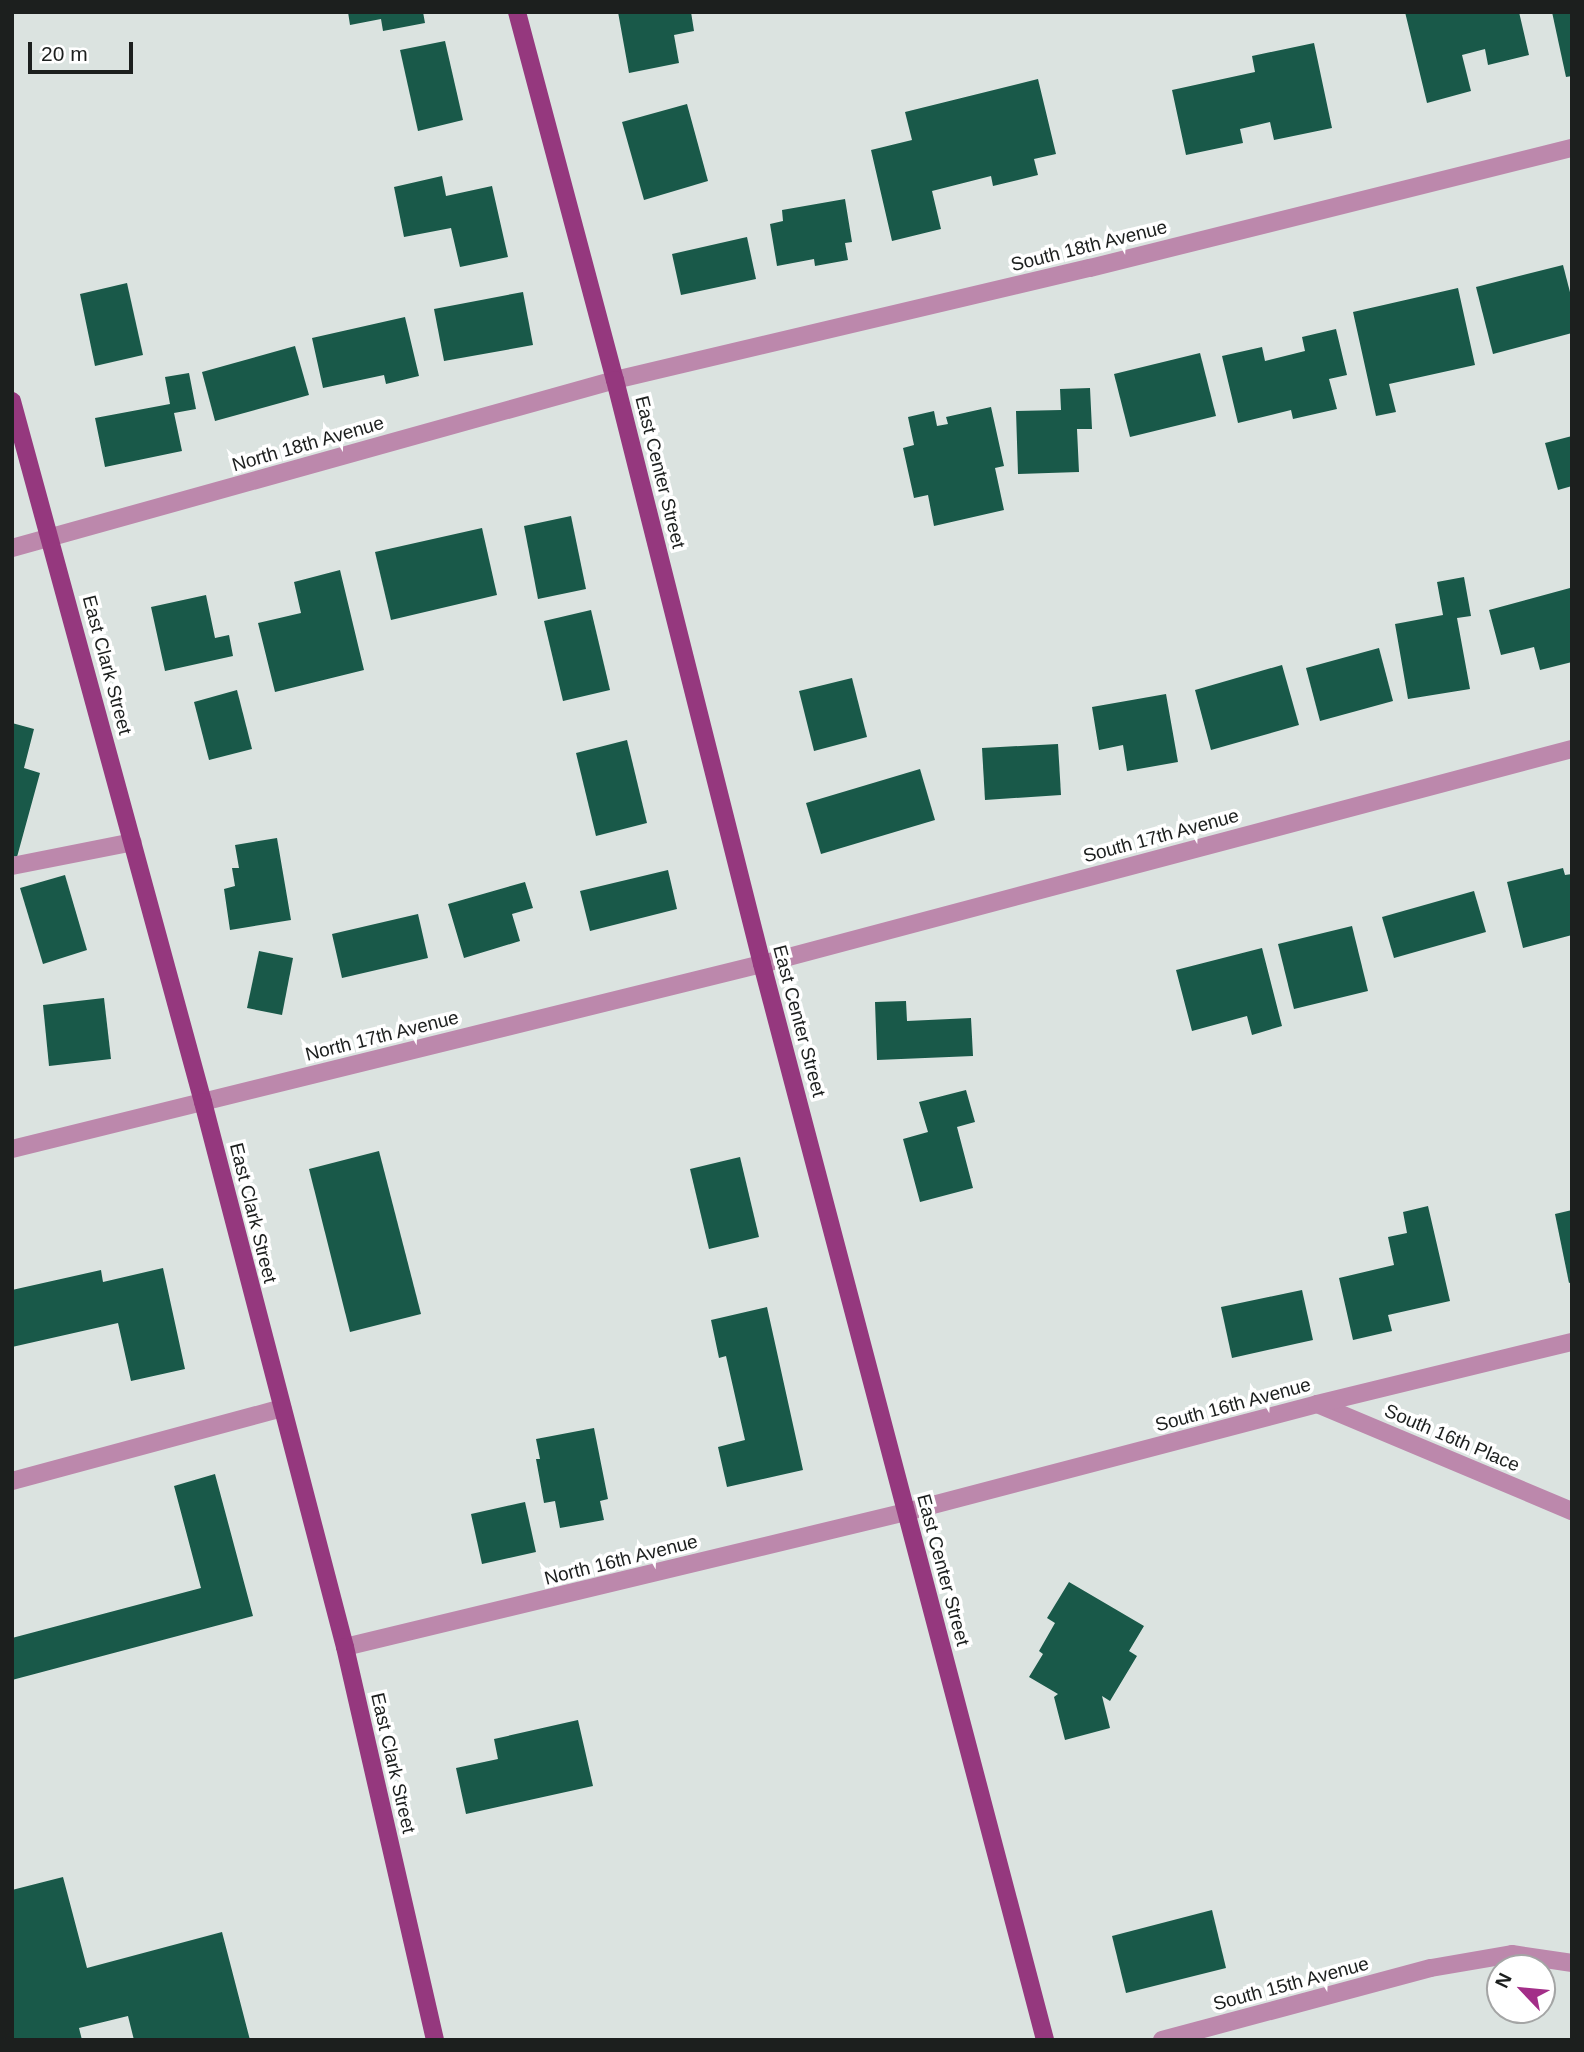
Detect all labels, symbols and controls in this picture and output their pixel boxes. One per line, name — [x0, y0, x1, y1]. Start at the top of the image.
scale bar — [32, 28, 136, 72]
text: 20 m — [41, 42, 88, 65]
street label: South 18th Avenue — [1008, 215, 1170, 277]
street label: East Center Street — [630, 393, 690, 551]
street label: North 18th Avenue — [229, 411, 387, 477]
street label: East Clark Street — [77, 593, 137, 737]
street label: South 17th Avenue — [1080, 804, 1242, 868]
street label: East Center Street — [768, 943, 830, 1099]
street label: North 17th Avenue — [303, 1006, 461, 1066]
street label: East Clark Street — [225, 1141, 281, 1285]
street label: South 16th Avenue — [1152, 1373, 1314, 1437]
street label: South 16th Place — [1381, 1399, 1523, 1477]
street label: East Center Street — [912, 1492, 974, 1648]
street label: North 16th Avenue — [542, 1530, 700, 1590]
street label: East Clark Street — [366, 1690, 420, 1836]
street label: South 15th Avenue — [1210, 1952, 1372, 2016]
north arrow — [1486, 1954, 1556, 2024]
text: N — [1491, 1970, 1516, 1991]

